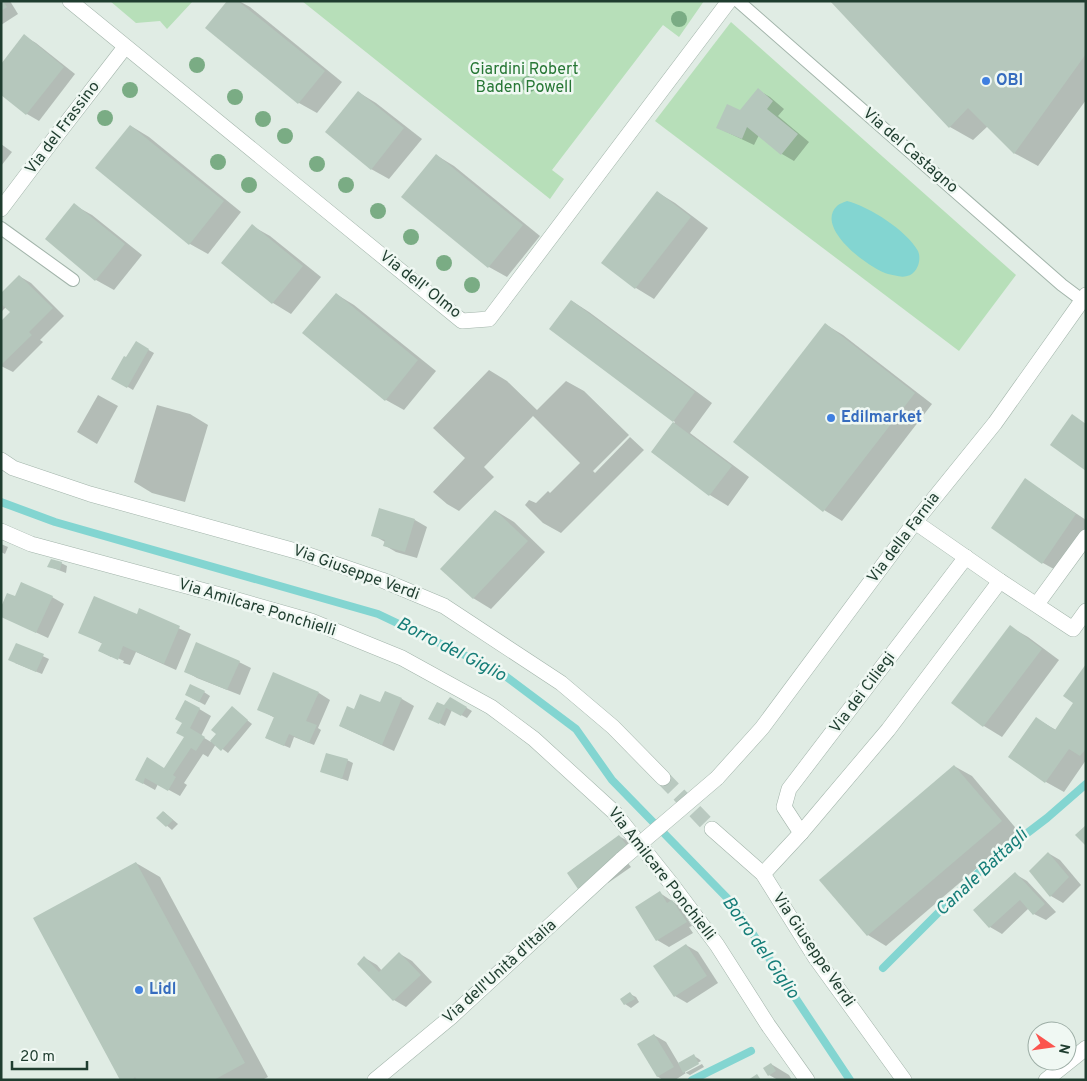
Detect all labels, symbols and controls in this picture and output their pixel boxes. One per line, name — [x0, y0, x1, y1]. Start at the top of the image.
park label: Giardini Robert Baden Powell — [469, 60, 579, 98]
place label: OBI — [996, 71, 1023, 91]
marker: OBI — [980, 75, 992, 87]
street label: Via del Frassino — [21, 77, 105, 179]
street label: Via del Castagno — [858, 104, 962, 198]
street label: Via dell' Olmo — [375, 247, 465, 323]
place label: Edilmarket — [841, 408, 922, 428]
marker: Edilmarket — [825, 412, 837, 424]
street label: Via della Farnia — [863, 489, 945, 587]
street label: Via Giuseppe Verdi — [290, 541, 422, 605]
street label: Via Amilcare Ponchielli — [176, 575, 338, 641]
water label: Borro del Giglio — [392, 613, 510, 688]
street label: Via dei Ciliegi — [826, 648, 900, 738]
street label: Via Amilcare Ponchielli — [603, 803, 719, 945]
water label: Canale Battagli — [931, 823, 1034, 922]
street label: Via Giuseppe Verdi — [767, 889, 859, 1011]
water label: Borro del Giglio — [716, 892, 804, 1004]
street label: Via dell'Unità d'Italia — [439, 916, 561, 1028]
place label: Lidl — [149, 980, 176, 1000]
marker: Lidl — [133, 984, 145, 996]
north arrow — [1027, 1021, 1077, 1071]
scale bar — [12, 1038, 88, 1070]
text: N — [1054, 1042, 1073, 1055]
text: 20 m — [20, 1048, 55, 1067]

